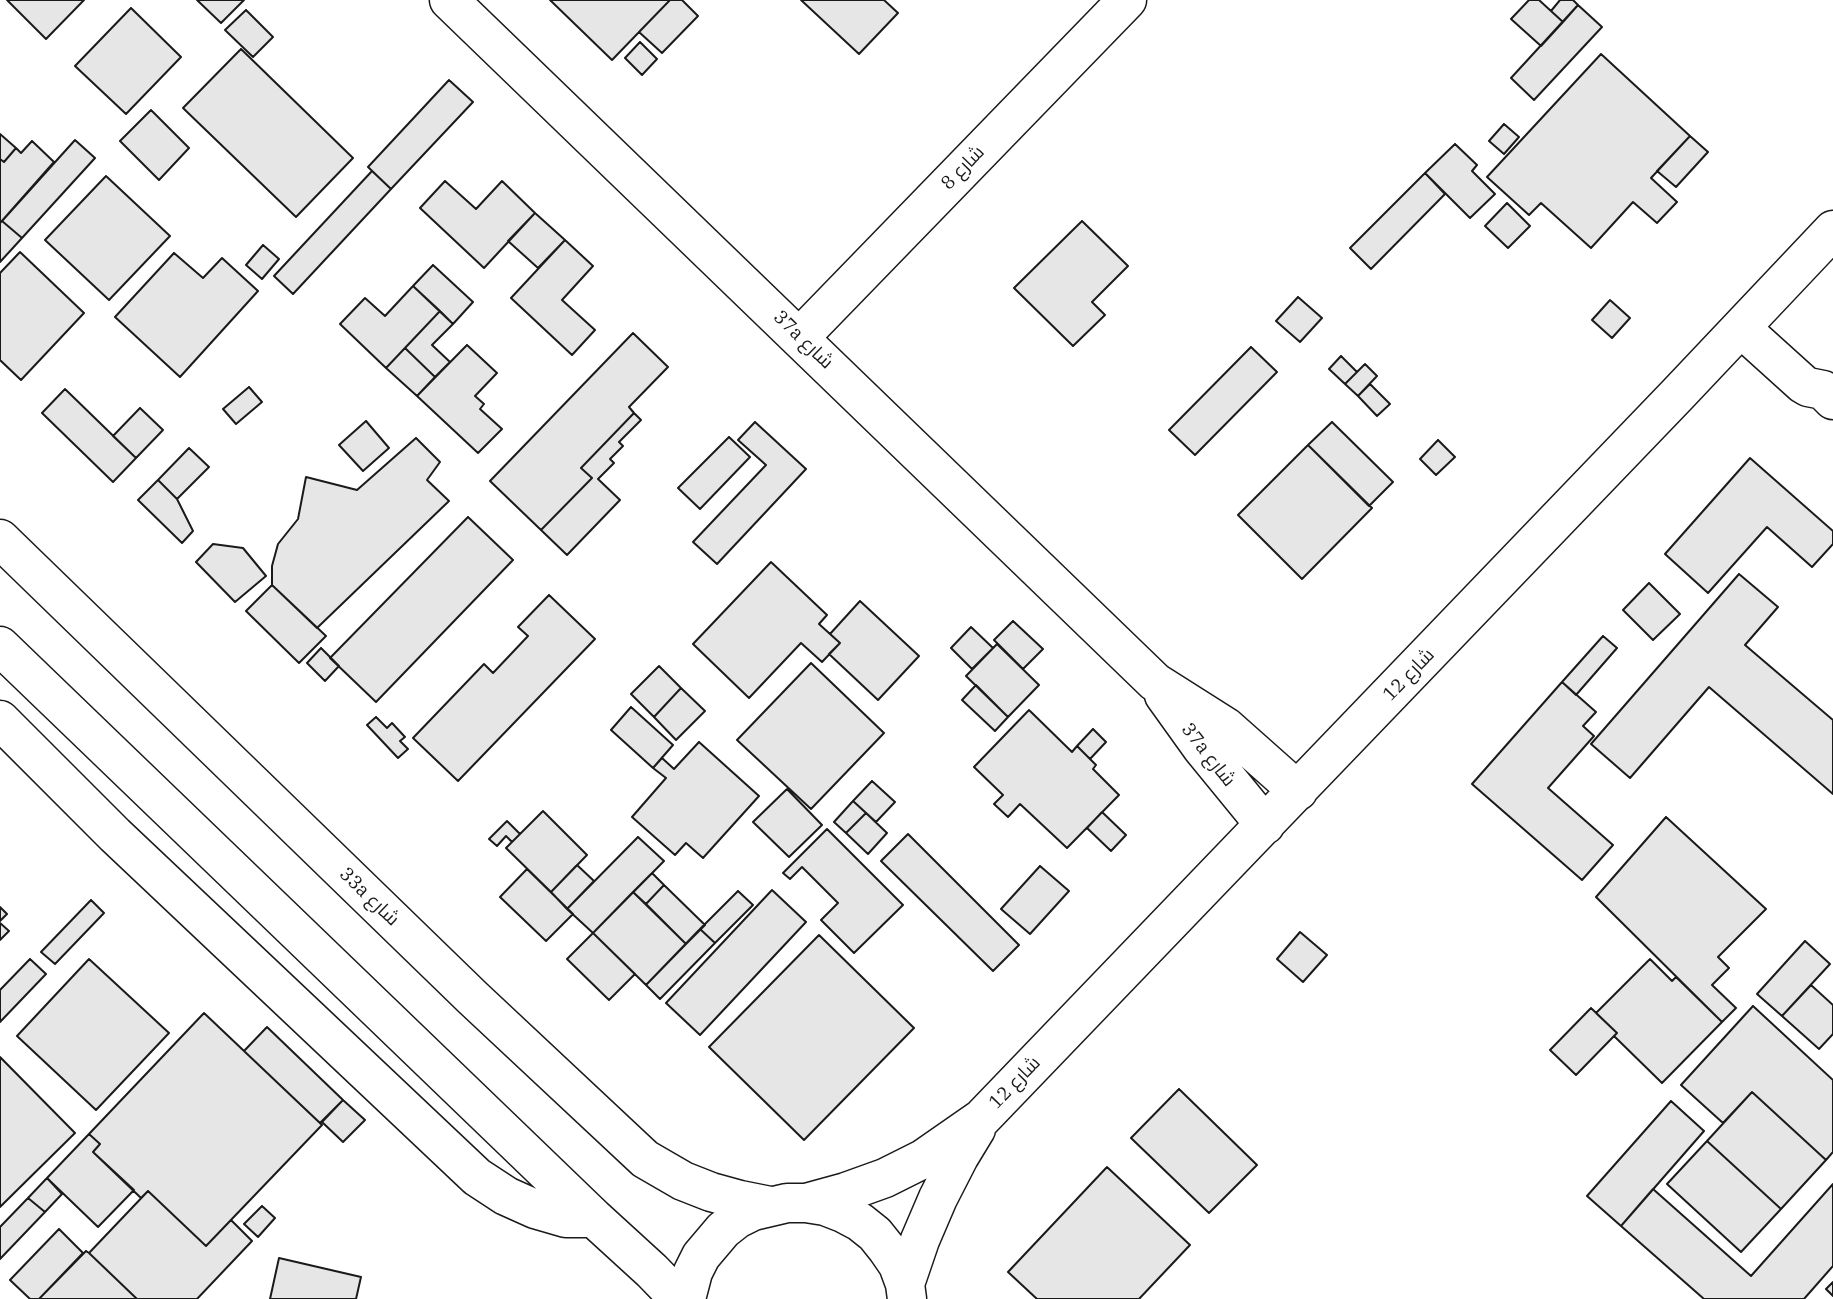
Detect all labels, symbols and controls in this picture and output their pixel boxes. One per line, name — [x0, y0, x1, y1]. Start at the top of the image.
street label: شارع 8 — [937, 141, 989, 195]
street label: 37a شارع — [768, 306, 838, 374]
street label: شارع 12 — [1379, 644, 1439, 706]
street label: 37a شارع — [1176, 719, 1240, 791]
street label: 33a شارع — [334, 863, 404, 931]
street label: شارع 12 — [985, 1052, 1045, 1114]

